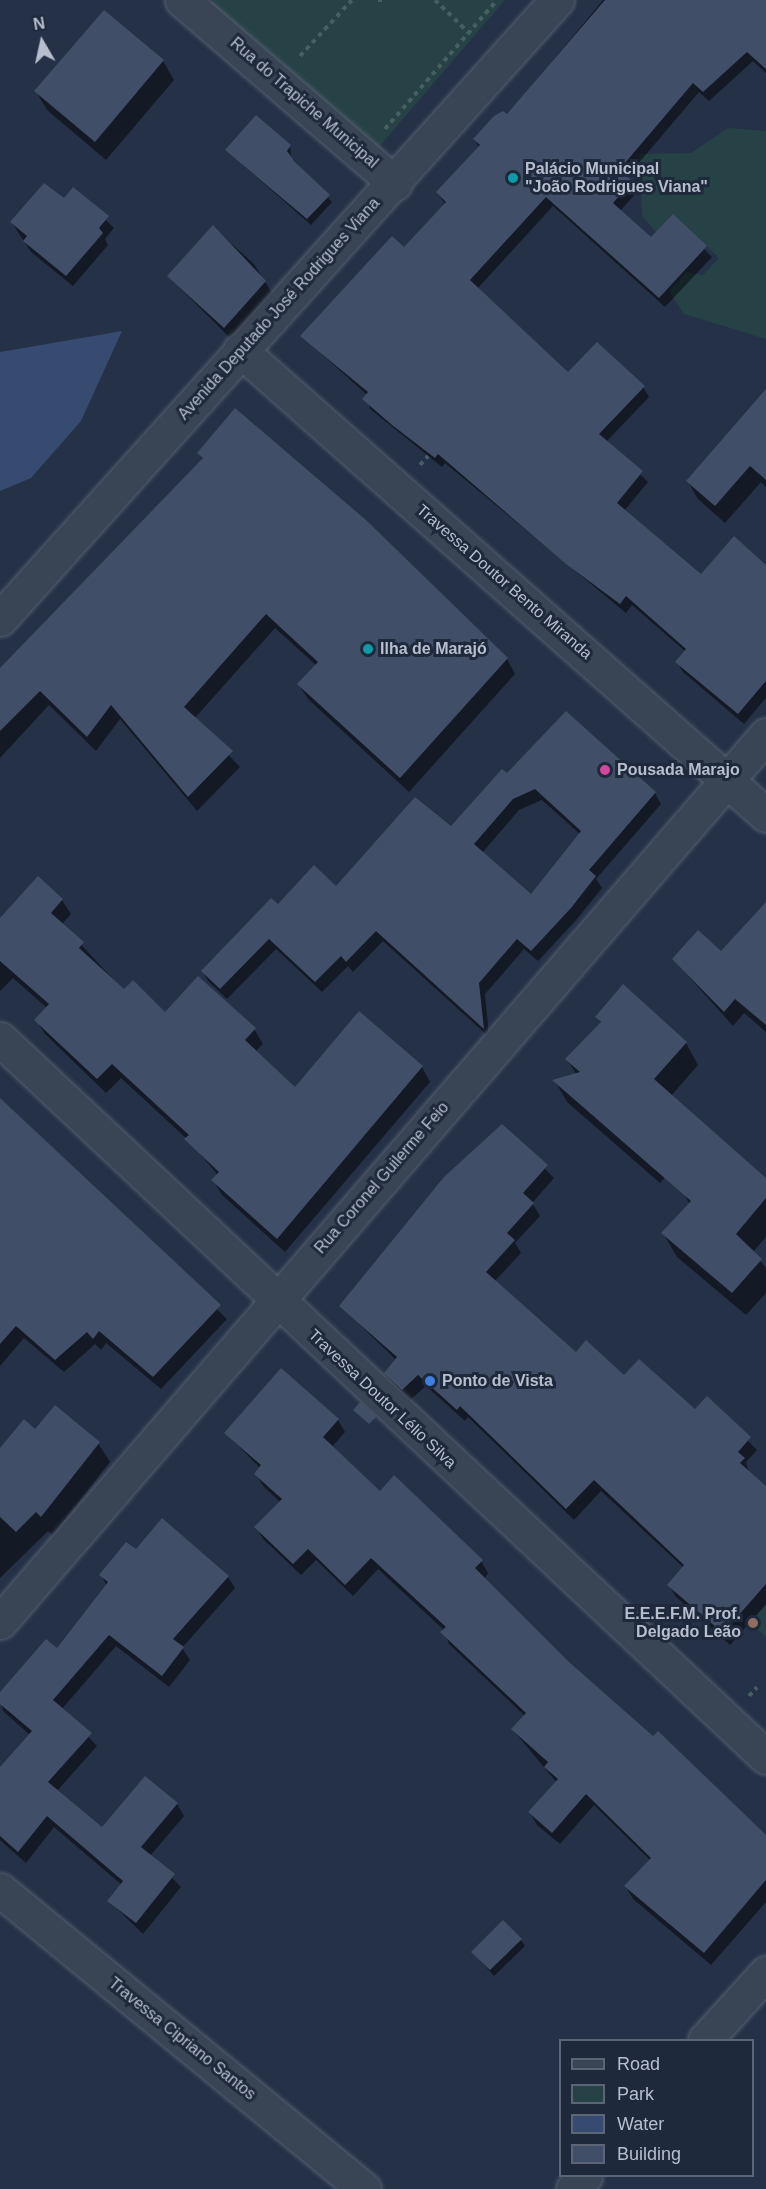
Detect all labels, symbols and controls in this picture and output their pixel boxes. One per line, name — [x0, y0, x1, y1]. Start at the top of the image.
north arrow — [12, 12, 72, 72]
text: N — [32, 14, 46, 33]
street label: Rua do Trapiche Municipal — [226, 34, 382, 172]
place label: Palácio Municipal "João Rodrigues Viana" — [525, 159, 708, 197]
marker: Palácio Municipal "João Rodrigues Viana" — [506, 171, 520, 185]
street label: Avenida Deputado José Rodrigues Viana — [174, 194, 384, 424]
street label: Travessa Doutor Bento Miranda — [412, 501, 596, 663]
place label: Ilha de Marajó — [380, 639, 487, 659]
marker: Ilha de Marajó — [361, 642, 375, 656]
place label: Pousada Marajo — [617, 760, 740, 780]
marker: Pousada Marajo — [598, 763, 612, 777]
street label: Rua Coronel Guilerme Feio — [311, 1098, 453, 1258]
street label: Travessa Doutor Lélio Silva — [304, 1325, 460, 1473]
place label: Ponto de Vista — [442, 1371, 553, 1391]
marker: Ponto de Vista — [423, 1374, 437, 1388]
place label: E.E.E.F.M. Prof. Delgado Leão — [625, 1604, 741, 1642]
marker: E.E.E.F.M. Prof. Delgado Leão — [746, 1616, 760, 1630]
street label: Travessa Cipriano Santos — [105, 1974, 259, 2104]
legend — [559, 2039, 754, 2177]
text: Road — [617, 2054, 660, 2074]
text: Park — [617, 2084, 654, 2104]
text: Water — [617, 2114, 664, 2134]
text: Building — [617, 2144, 681, 2164]

